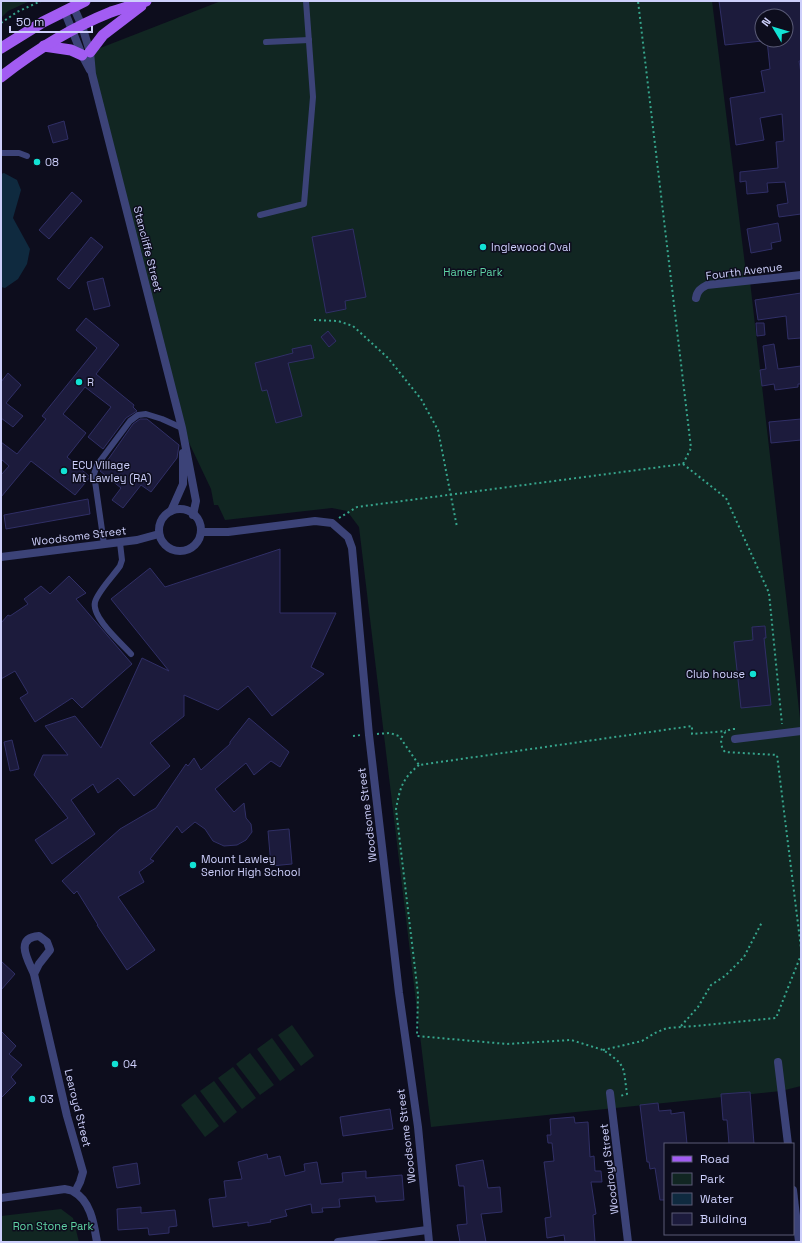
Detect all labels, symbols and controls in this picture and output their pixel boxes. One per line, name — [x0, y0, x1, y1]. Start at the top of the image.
scale bar — [10, 8, 92, 34]
north arrow — [754, 8, 794, 48]
text: 50 m — [16, 14, 44, 30]
text: N — [758, 15, 774, 29]
place label: 08 — [45, 155, 59, 169]
marker: 08 — [32, 157, 42, 167]
street label: Stancliffe Street — [131, 205, 165, 293]
place label: Inglewood Oval — [491, 240, 571, 254]
marker: Inglewood Oval — [478, 242, 488, 252]
street label: Fourth Avenue — [705, 259, 783, 283]
park label: Hamer Park — [443, 265, 503, 279]
place label: R — [87, 375, 94, 389]
marker: R — [74, 377, 84, 387]
place label: ECU Village Mt Lawley (RA) — [72, 458, 151, 485]
marker: ECU Village Mt Lawley (RA) — [59, 466, 69, 476]
street label: Woodsome Street — [31, 523, 127, 549]
place label: Club house — [686, 667, 745, 681]
marker: Club house — [748, 669, 758, 679]
street label: Woodsome Street — [354, 767, 380, 863]
place label: Mount Lawley Senior High School — [201, 852, 300, 879]
marker: Mount Lawley Senior High School — [188, 860, 198, 870]
place label: 04 — [123, 1057, 137, 1071]
marker: 04 — [110, 1059, 120, 1069]
street label: Learoyd Street — [62, 1068, 94, 1148]
street label: Woodsome Street — [393, 1088, 419, 1184]
place label: 03 — [40, 1092, 54, 1106]
marker: 03 — [27, 1094, 37, 1104]
street label: Woodroyd Street — [596, 1123, 622, 1215]
legend — [664, 1143, 794, 1235]
text: Road — [700, 1151, 729, 1167]
text: Park — [700, 1171, 725, 1187]
text: Water — [700, 1191, 734, 1207]
text: Building — [700, 1211, 747, 1227]
park label: Ron Stone Park — [13, 1219, 93, 1233]

